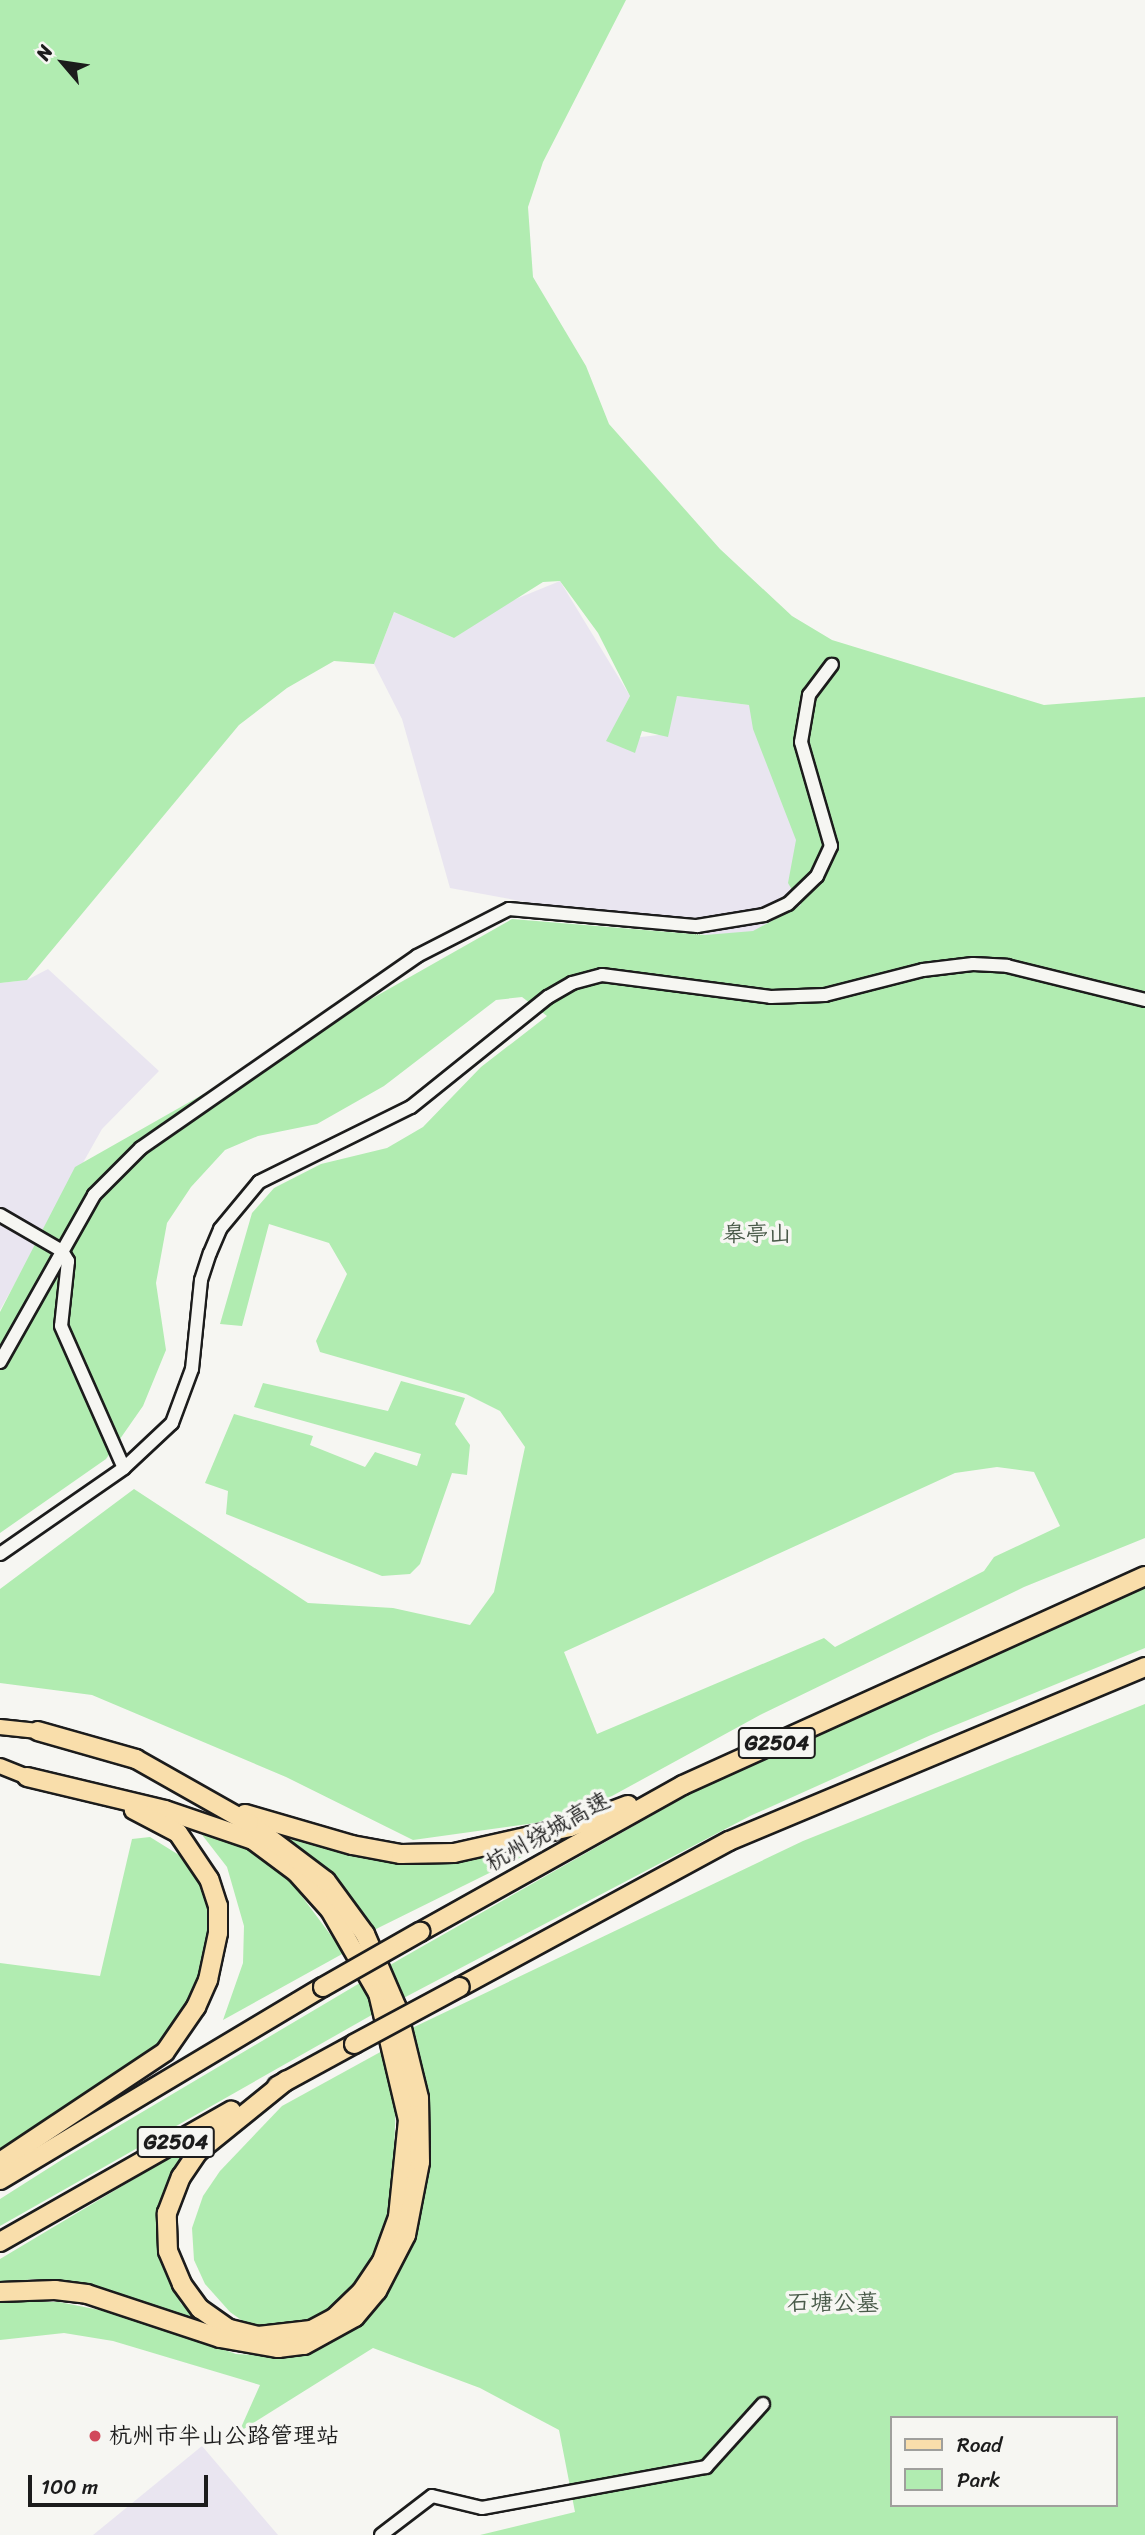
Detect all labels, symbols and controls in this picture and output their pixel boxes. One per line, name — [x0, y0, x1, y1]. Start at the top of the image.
north arrow — [28, 28, 98, 98]
text: N — [27, 39, 62, 66]
park label: 皋亭山 — [723, 1220, 791, 1248]
road number: G2504 — [737, 1726, 817, 1760]
street label: 杭州绕城高速 — [481, 1786, 615, 1878]
road number: G2504 — [136, 2124, 216, 2160]
park label: 石塘公墓 — [787, 2289, 879, 2317]
legend — [890, 2416, 1117, 2507]
place label: 杭州市半山公路管理站 — [109, 2422, 339, 2450]
text: Road — [957, 2426, 1002, 2464]
marker: 杭州市半山公路管理站 — [87, 2428, 103, 2444]
text: Park — [957, 2461, 1000, 2499]
scale bar — [32, 2462, 212, 2506]
text: 100 m — [41, 2468, 98, 2506]

